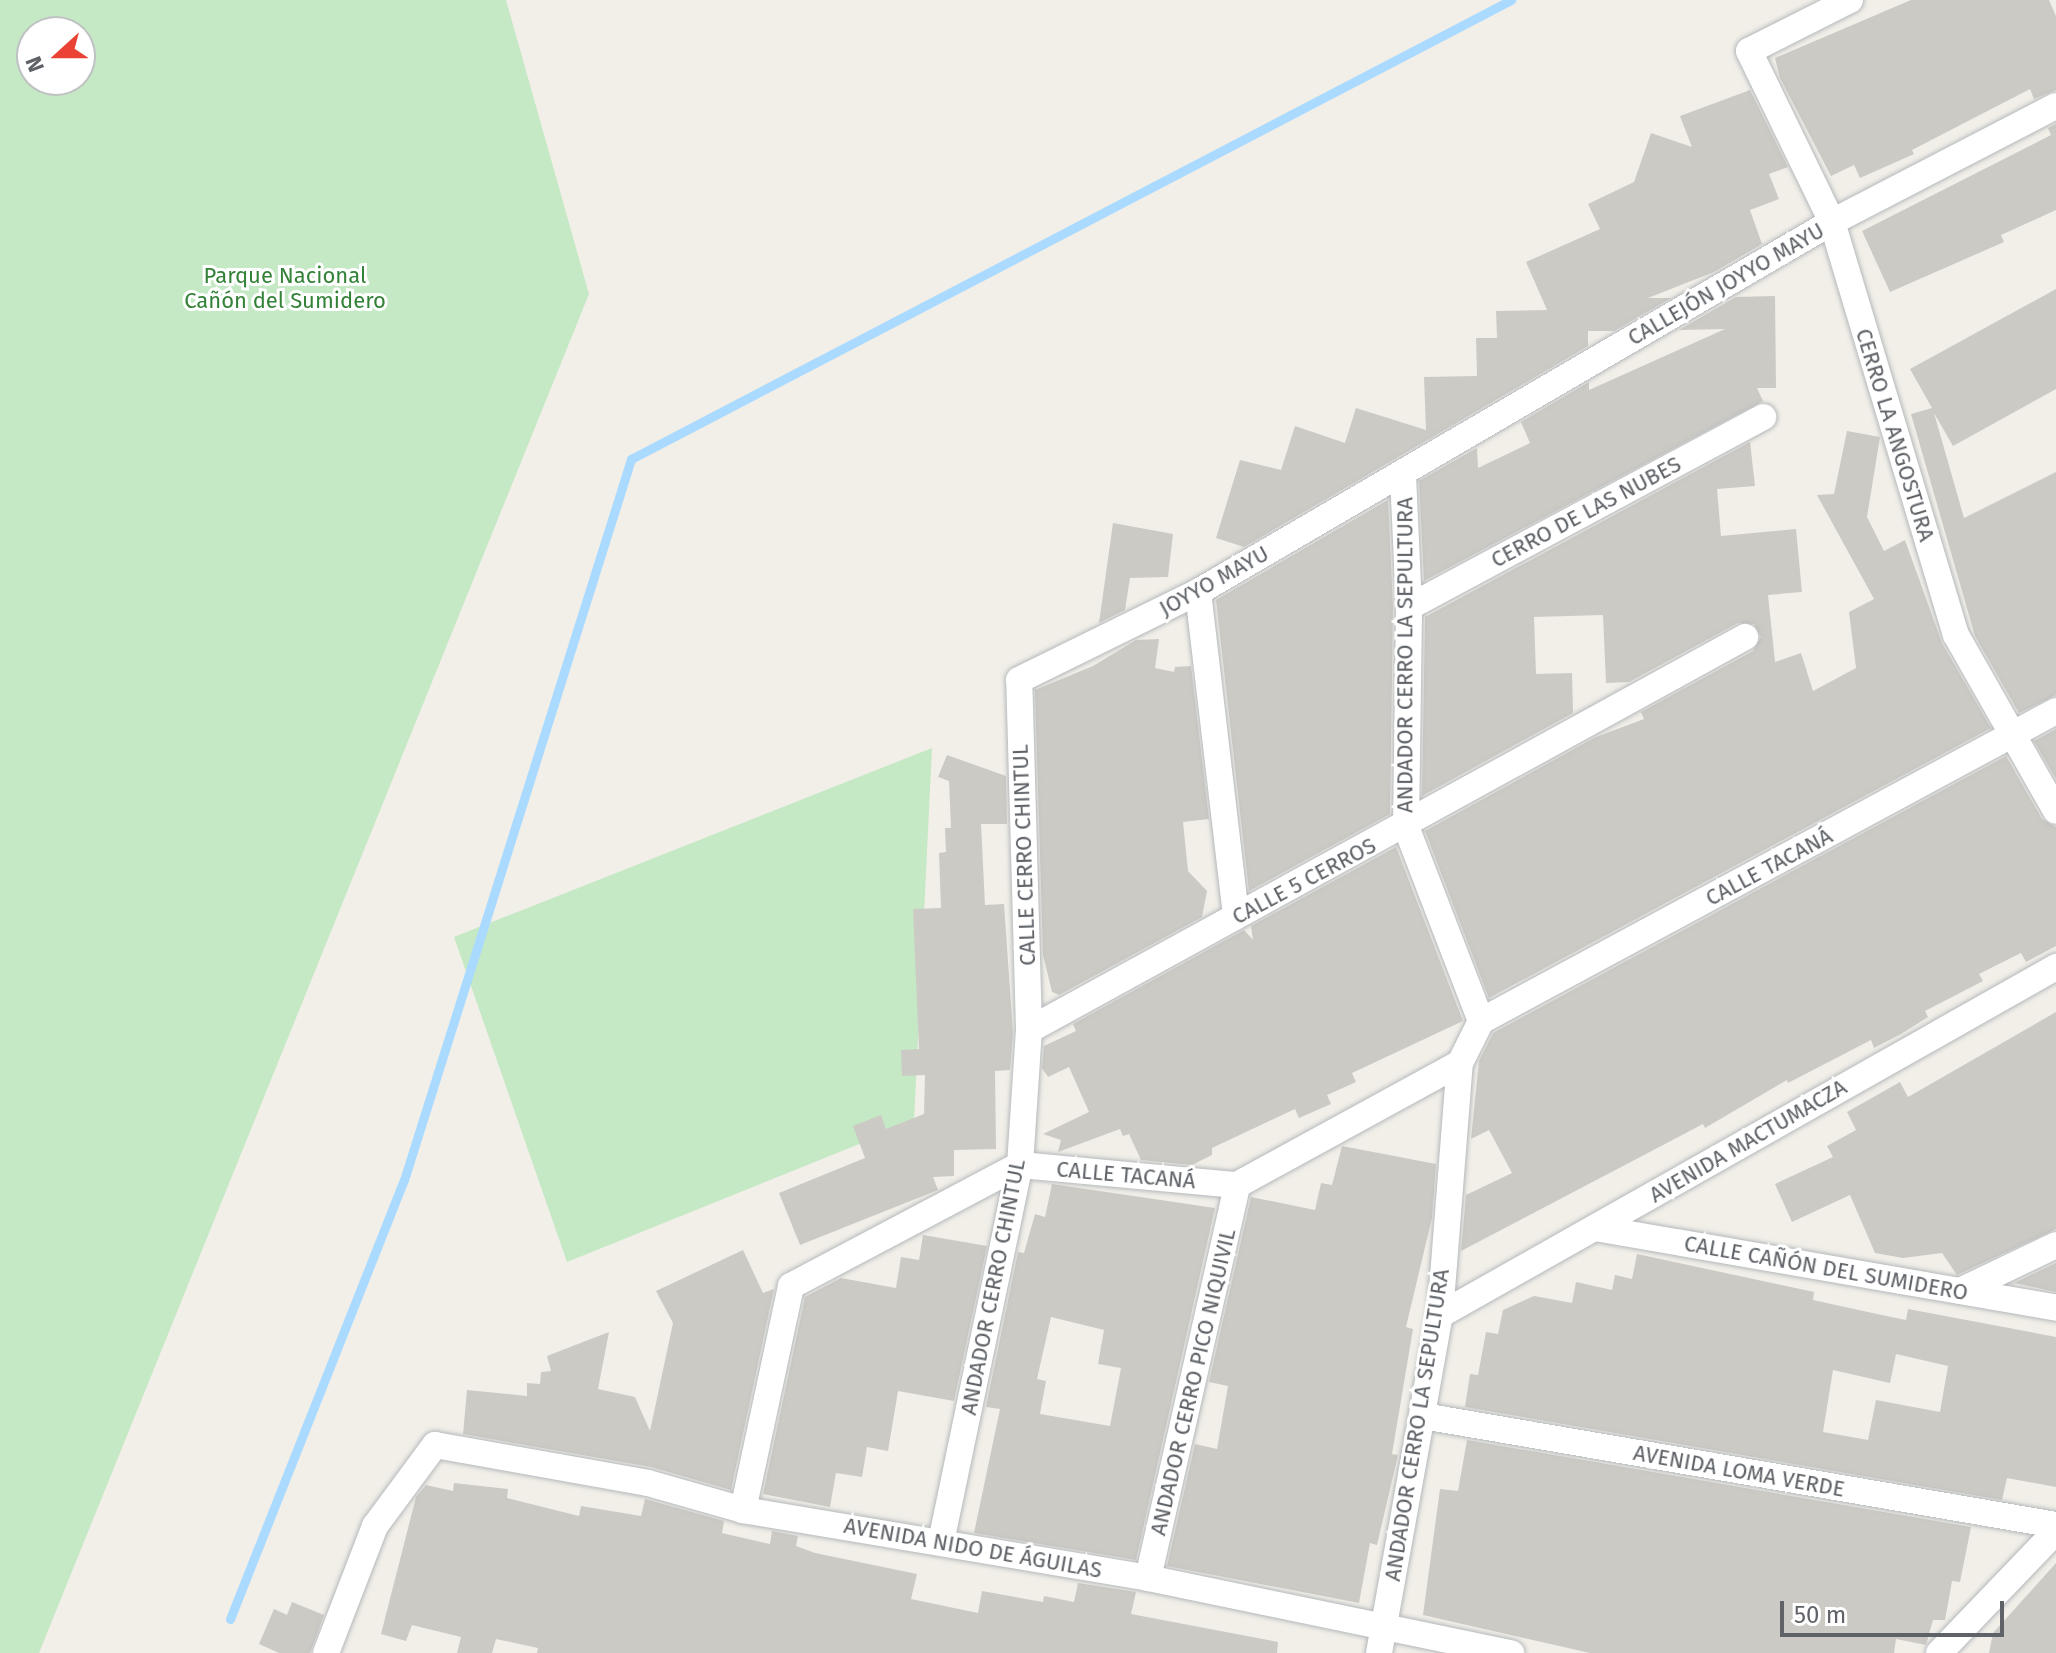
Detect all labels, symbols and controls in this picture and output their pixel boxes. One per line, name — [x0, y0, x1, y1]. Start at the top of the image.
north arrow — [16, 16, 96, 96]
text: N — [20, 52, 50, 76]
street label: CALLEJÓN JOYYO MAYU — [1623, 217, 1829, 351]
park label: Parque Nacional Cañón del Sumidero — [184, 262, 386, 314]
street label: CERRO LA ANGOSTURA — [1850, 325, 1940, 545]
street label: CERRO DE LAS NUBES — [1487, 451, 1685, 573]
street label: ANDADOR CERRO LA SEPULTURA — [1392, 497, 1418, 813]
street label: JOYYO MAYU — [1155, 540, 1273, 622]
street label: CALLE CERRO CHINTUL — [1007, 744, 1041, 966]
street label: CALLE TACANÁ — [1701, 823, 1837, 911]
street label: CALLE 5 CERROS — [1228, 832, 1380, 930]
street label: AVENIDA MACTUMACZA — [1645, 1074, 1851, 1208]
street label: CALLE TACANÁ — [1055, 1156, 1197, 1194]
street label: ANDADOR CERRO CHINTUL — [955, 1157, 1031, 1417]
street label: ANDADOR CERRO PICO NIQUIVIL — [1145, 1226, 1241, 1538]
street label: CALLE CAÑÓN DEL SUMIDERO — [1682, 1230, 1970, 1306]
street label: ANDADOR CERRO LA SEPULTURA — [1379, 1267, 1455, 1583]
street label: AVENIDA LOMA VERDE — [1631, 1439, 1847, 1503]
street label: AVENIDA NIDO DE ÁGUILAS — [842, 1512, 1104, 1584]
scale bar — [1784, 1585, 2008, 1635]
text: 50 m — [1794, 1601, 1846, 1629]

